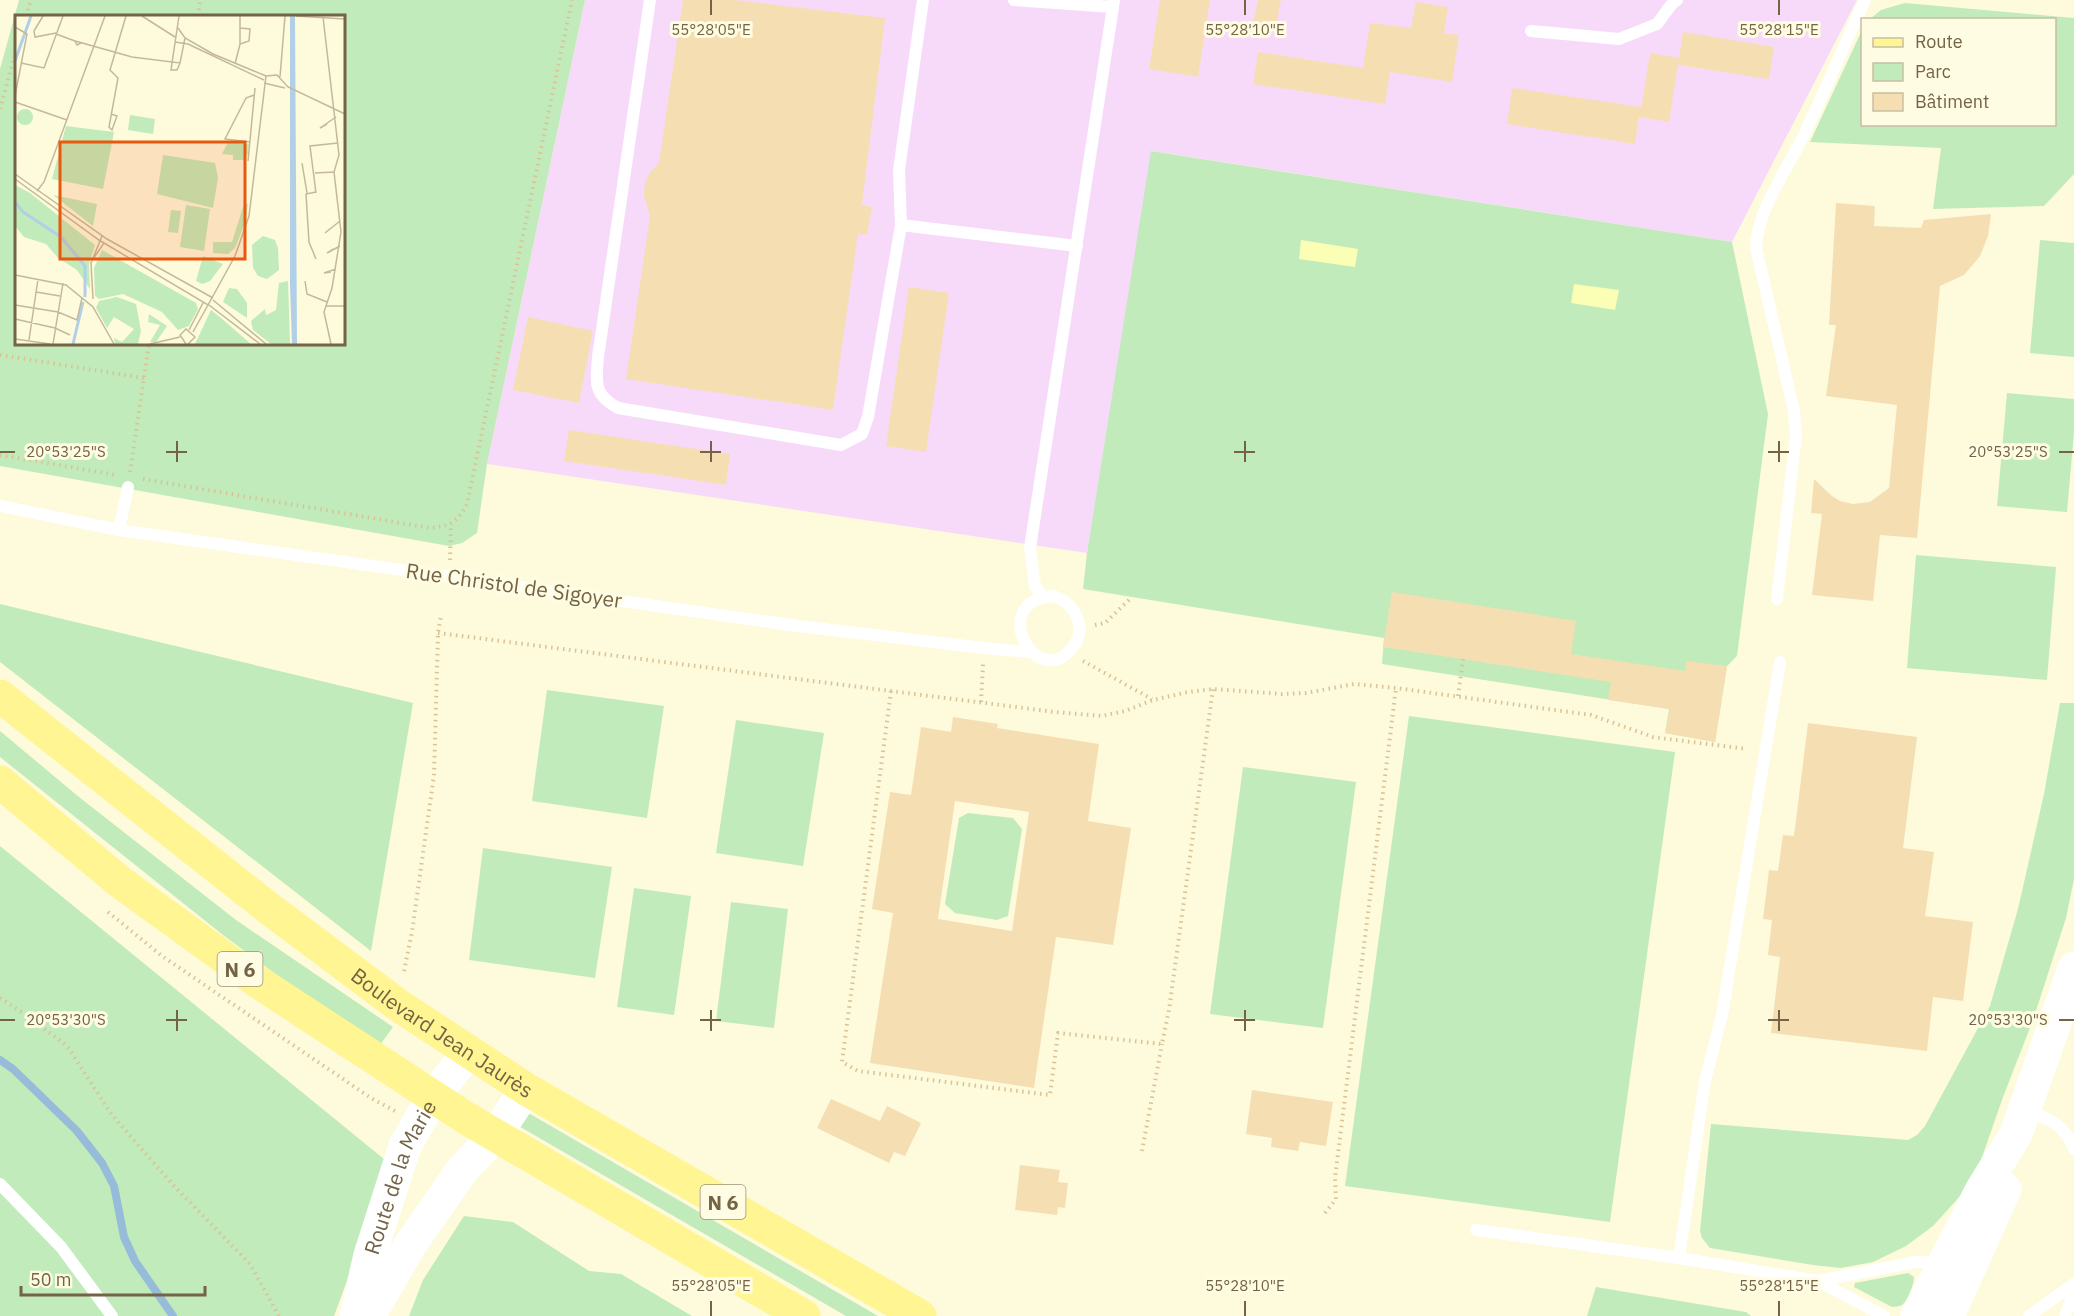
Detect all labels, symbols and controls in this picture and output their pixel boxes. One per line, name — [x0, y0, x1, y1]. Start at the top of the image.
inset map — [15, 15, 345, 345]
legend — [1861, 18, 2056, 126]
text: 55°28'05"E — [671, 20, 751, 39]
text: 55°28'10"E — [1205, 20, 1285, 39]
text: 55°28'15"E — [1739, 20, 1819, 39]
text: Route — [1915, 30, 1963, 53]
text: Parc — [1915, 60, 1951, 83]
text: Bâtiment — [1915, 90, 1989, 113]
text: 20°53'25"S — [26, 442, 106, 461]
text: 20°53'25"S — [1968, 442, 2048, 461]
street label: Rue Christol de Sigoyer — [404, 556, 624, 614]
road number: N 6 — [218, 952, 262, 986]
street label: Boulevard Jean Jaurès — [346, 961, 538, 1104]
text: 20°53'30"S — [26, 1010, 106, 1029]
text: 20°53'30"S — [1968, 1010, 2048, 1029]
street label: Route de la Marie — [357, 1095, 442, 1258]
road number: N 6 — [700, 1185, 746, 1219]
scale bar — [21, 1259, 206, 1297]
text: 50 m — [30, 1268, 72, 1291]
text: 55°28'05"E — [671, 1276, 751, 1295]
text: 55°28'10"E — [1205, 1276, 1285, 1295]
text: 55°28'15"E — [1739, 1276, 1819, 1295]

